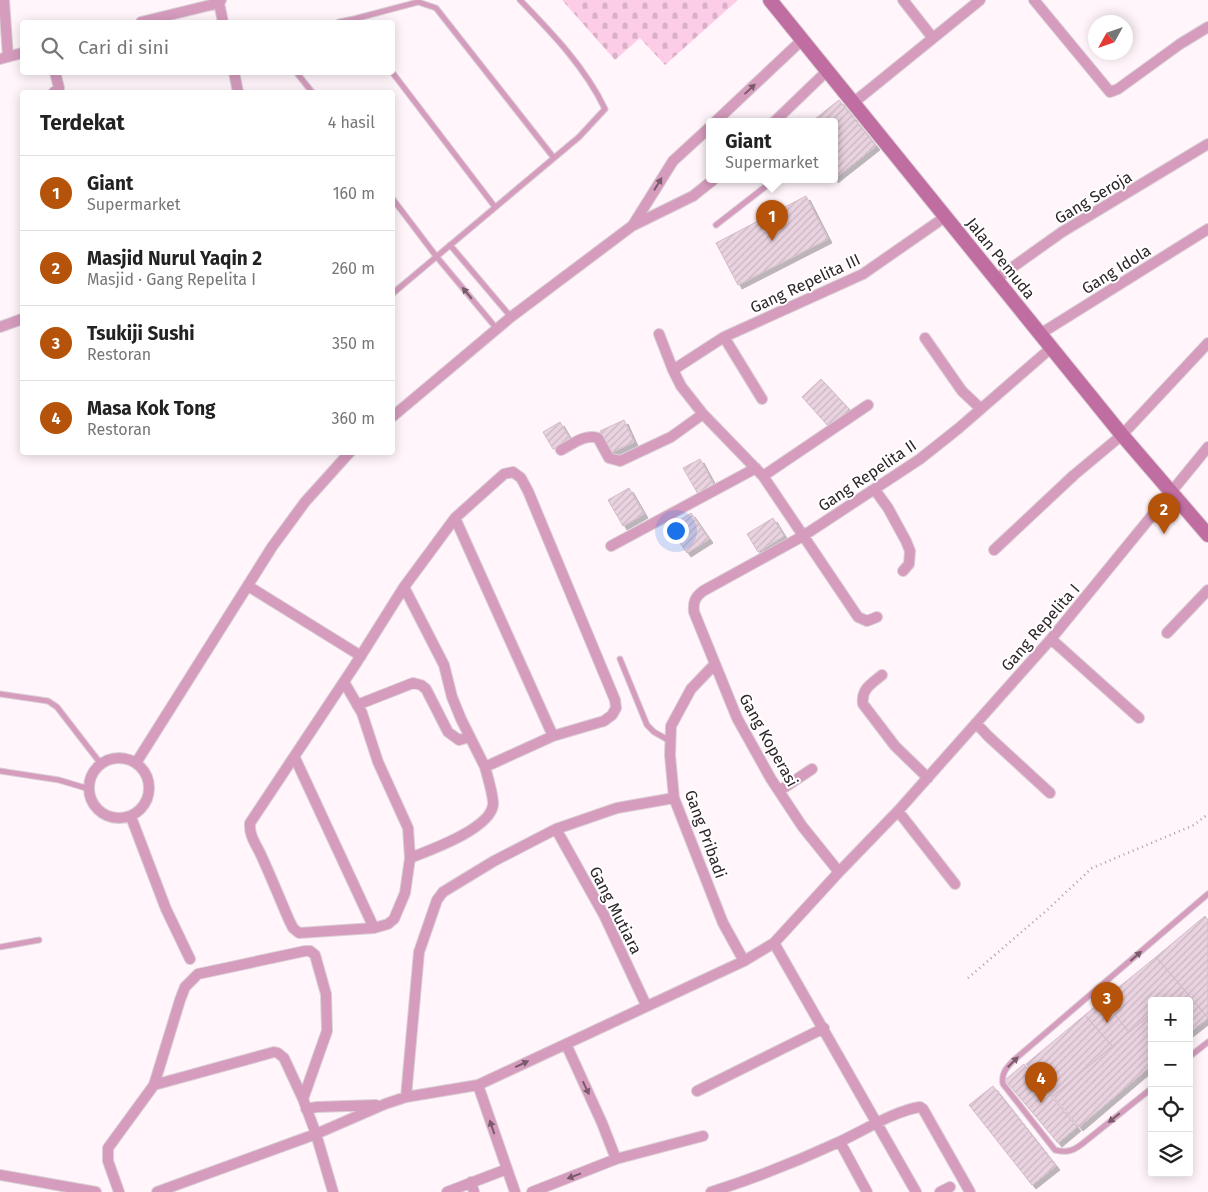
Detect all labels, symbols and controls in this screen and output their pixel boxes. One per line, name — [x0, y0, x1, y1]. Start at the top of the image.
north arrow — [1088, 15, 1133, 60]
search box — [20, 20, 395, 75]
icon: search — [38, 34, 66, 62]
text: Cari di sini — [78, 36, 169, 59]
one-way arrow — [744, 83, 756, 95]
text: Terdekat — [40, 110, 125, 136]
text: 4 hasil — [328, 113, 375, 132]
popup — [706, 118, 838, 183]
text: Giant — [725, 130, 772, 153]
text: Supermarket — [725, 153, 819, 172]
street label: Gang Seroja — [1051, 167, 1135, 228]
text: Giant — [87, 172, 133, 195]
one-way arrow — [653, 178, 662, 191]
text: 1 — [52, 184, 60, 203]
text: 160 m — [333, 184, 375, 203]
text: Supermarket — [87, 195, 181, 214]
pin: 1 — [756, 200, 788, 241]
street label: Jalan Pemuda — [962, 214, 1039, 303]
street label: Gang Idola — [1078, 241, 1154, 298]
text: Masjid Nurul Yaqin 2 — [87, 247, 262, 270]
street label: Gang Repelita III — [747, 250, 863, 317]
text: 2 — [52, 259, 60, 278]
text: 260 m — [332, 259, 375, 278]
text: Masjid · Gang Repelita I — [87, 270, 256, 289]
one-way arrow — [461, 286, 472, 299]
text: Tsukiji Sushi — [87, 322, 195, 345]
text: 3 — [52, 334, 60, 353]
text: 350 m — [332, 334, 375, 353]
text: Restoran — [87, 345, 151, 364]
text: Masa Kok Tong — [87, 397, 216, 420]
text: 4 — [51, 409, 61, 428]
text: 360 m — [332, 409, 375, 428]
text: Restoran — [87, 420, 151, 439]
street label: Gang Repelita II — [815, 436, 920, 515]
pin: 2 — [1148, 493, 1180, 534]
your location — [663, 518, 689, 544]
street label: Gang Repelita I — [997, 580, 1084, 675]
street label: Gang Koperasi — [735, 690, 802, 790]
street label: Gang Pribadi — [681, 787, 730, 881]
street label: Gang Mutiara — [585, 863, 646, 957]
one-way arrow — [1129, 950, 1142, 961]
pin: 3 — [1091, 982, 1123, 1023]
map controls — [1148, 997, 1193, 1177]
button: + — [1148, 997, 1193, 1042]
button: − — [1148, 1042, 1193, 1087]
one-way arrow — [1006, 1056, 1018, 1068]
one-way arrow — [515, 1060, 529, 1068]
pin: 4 — [1025, 1062, 1057, 1103]
one-way arrow — [583, 1081, 591, 1095]
button: locate — [1148, 1087, 1193, 1132]
one-way arrow — [1108, 1113, 1121, 1124]
one-way arrow — [488, 1119, 495, 1134]
button: layers — [1148, 1132, 1193, 1177]
one-way arrow — [567, 1172, 581, 1180]

